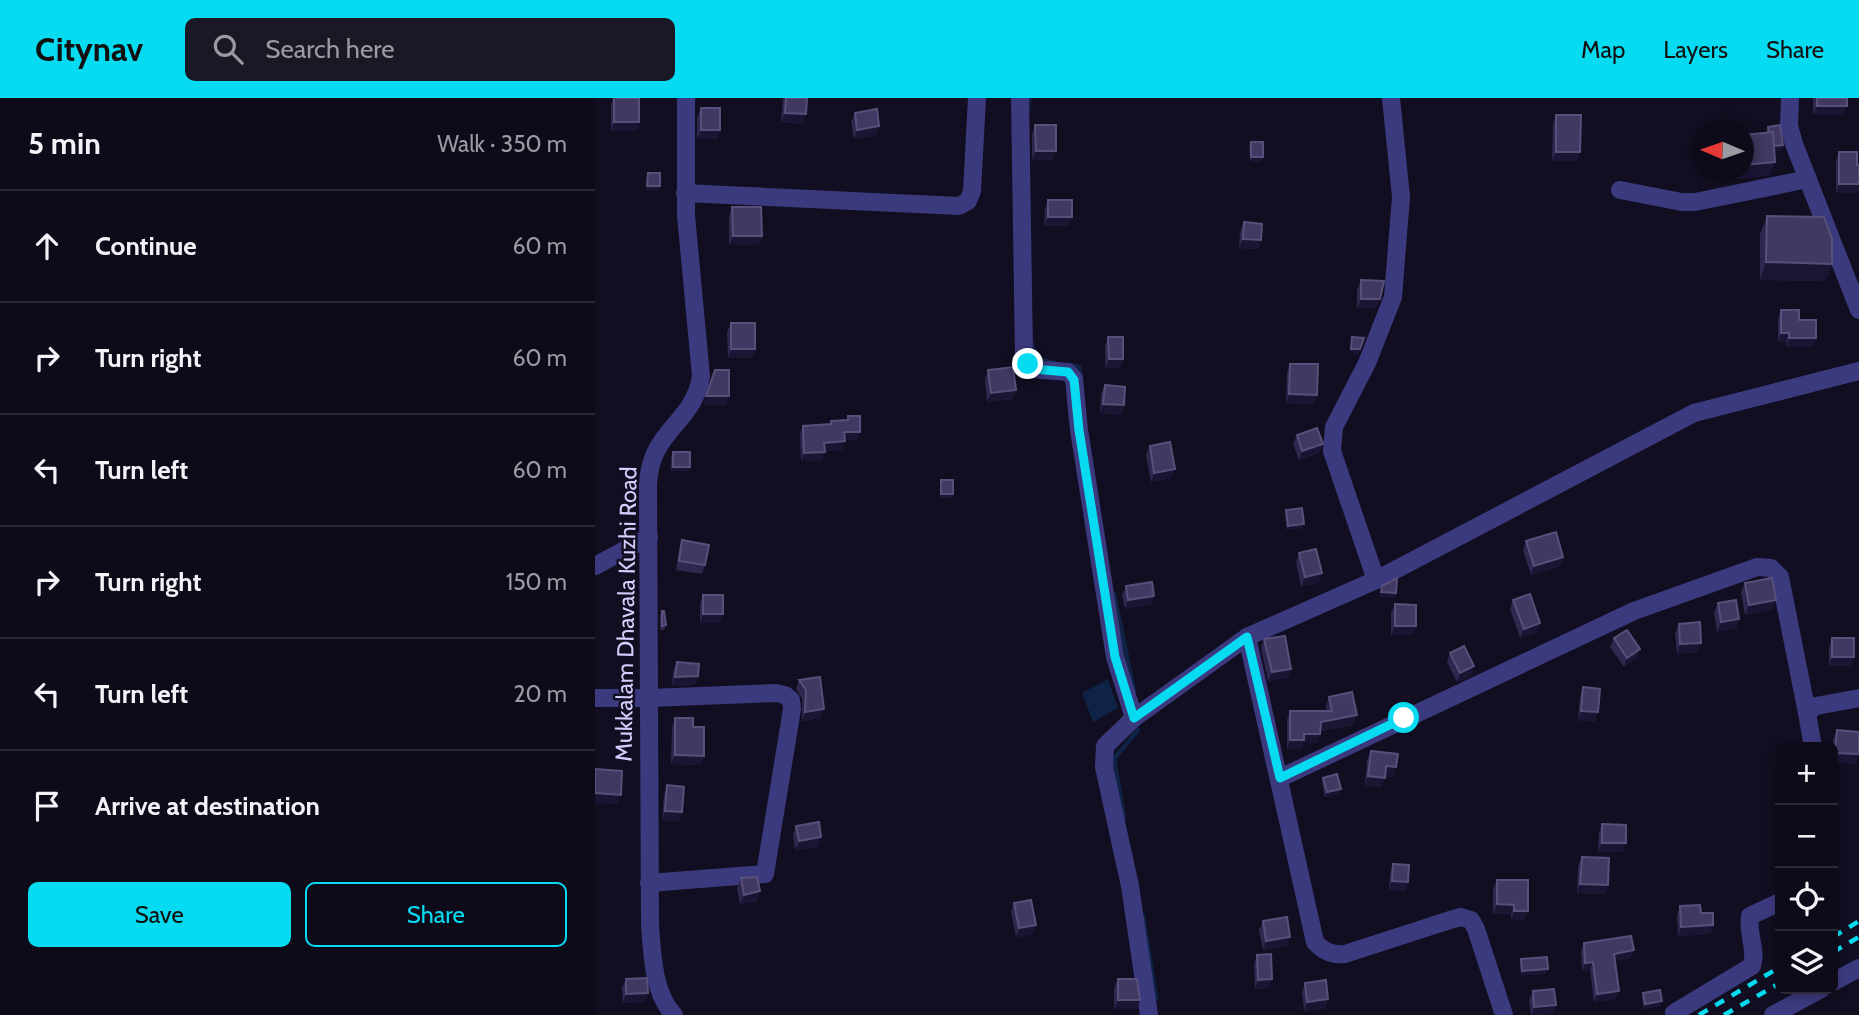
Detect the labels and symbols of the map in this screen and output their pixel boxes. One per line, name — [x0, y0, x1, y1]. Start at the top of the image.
north arrow — [1691, 119, 1754, 182]
route end — [1012, 348, 1043, 379]
street label: Mukkalam Dhavala Kuzhi Road — [609, 466, 643, 762]
route start — [1388, 702, 1419, 733]

